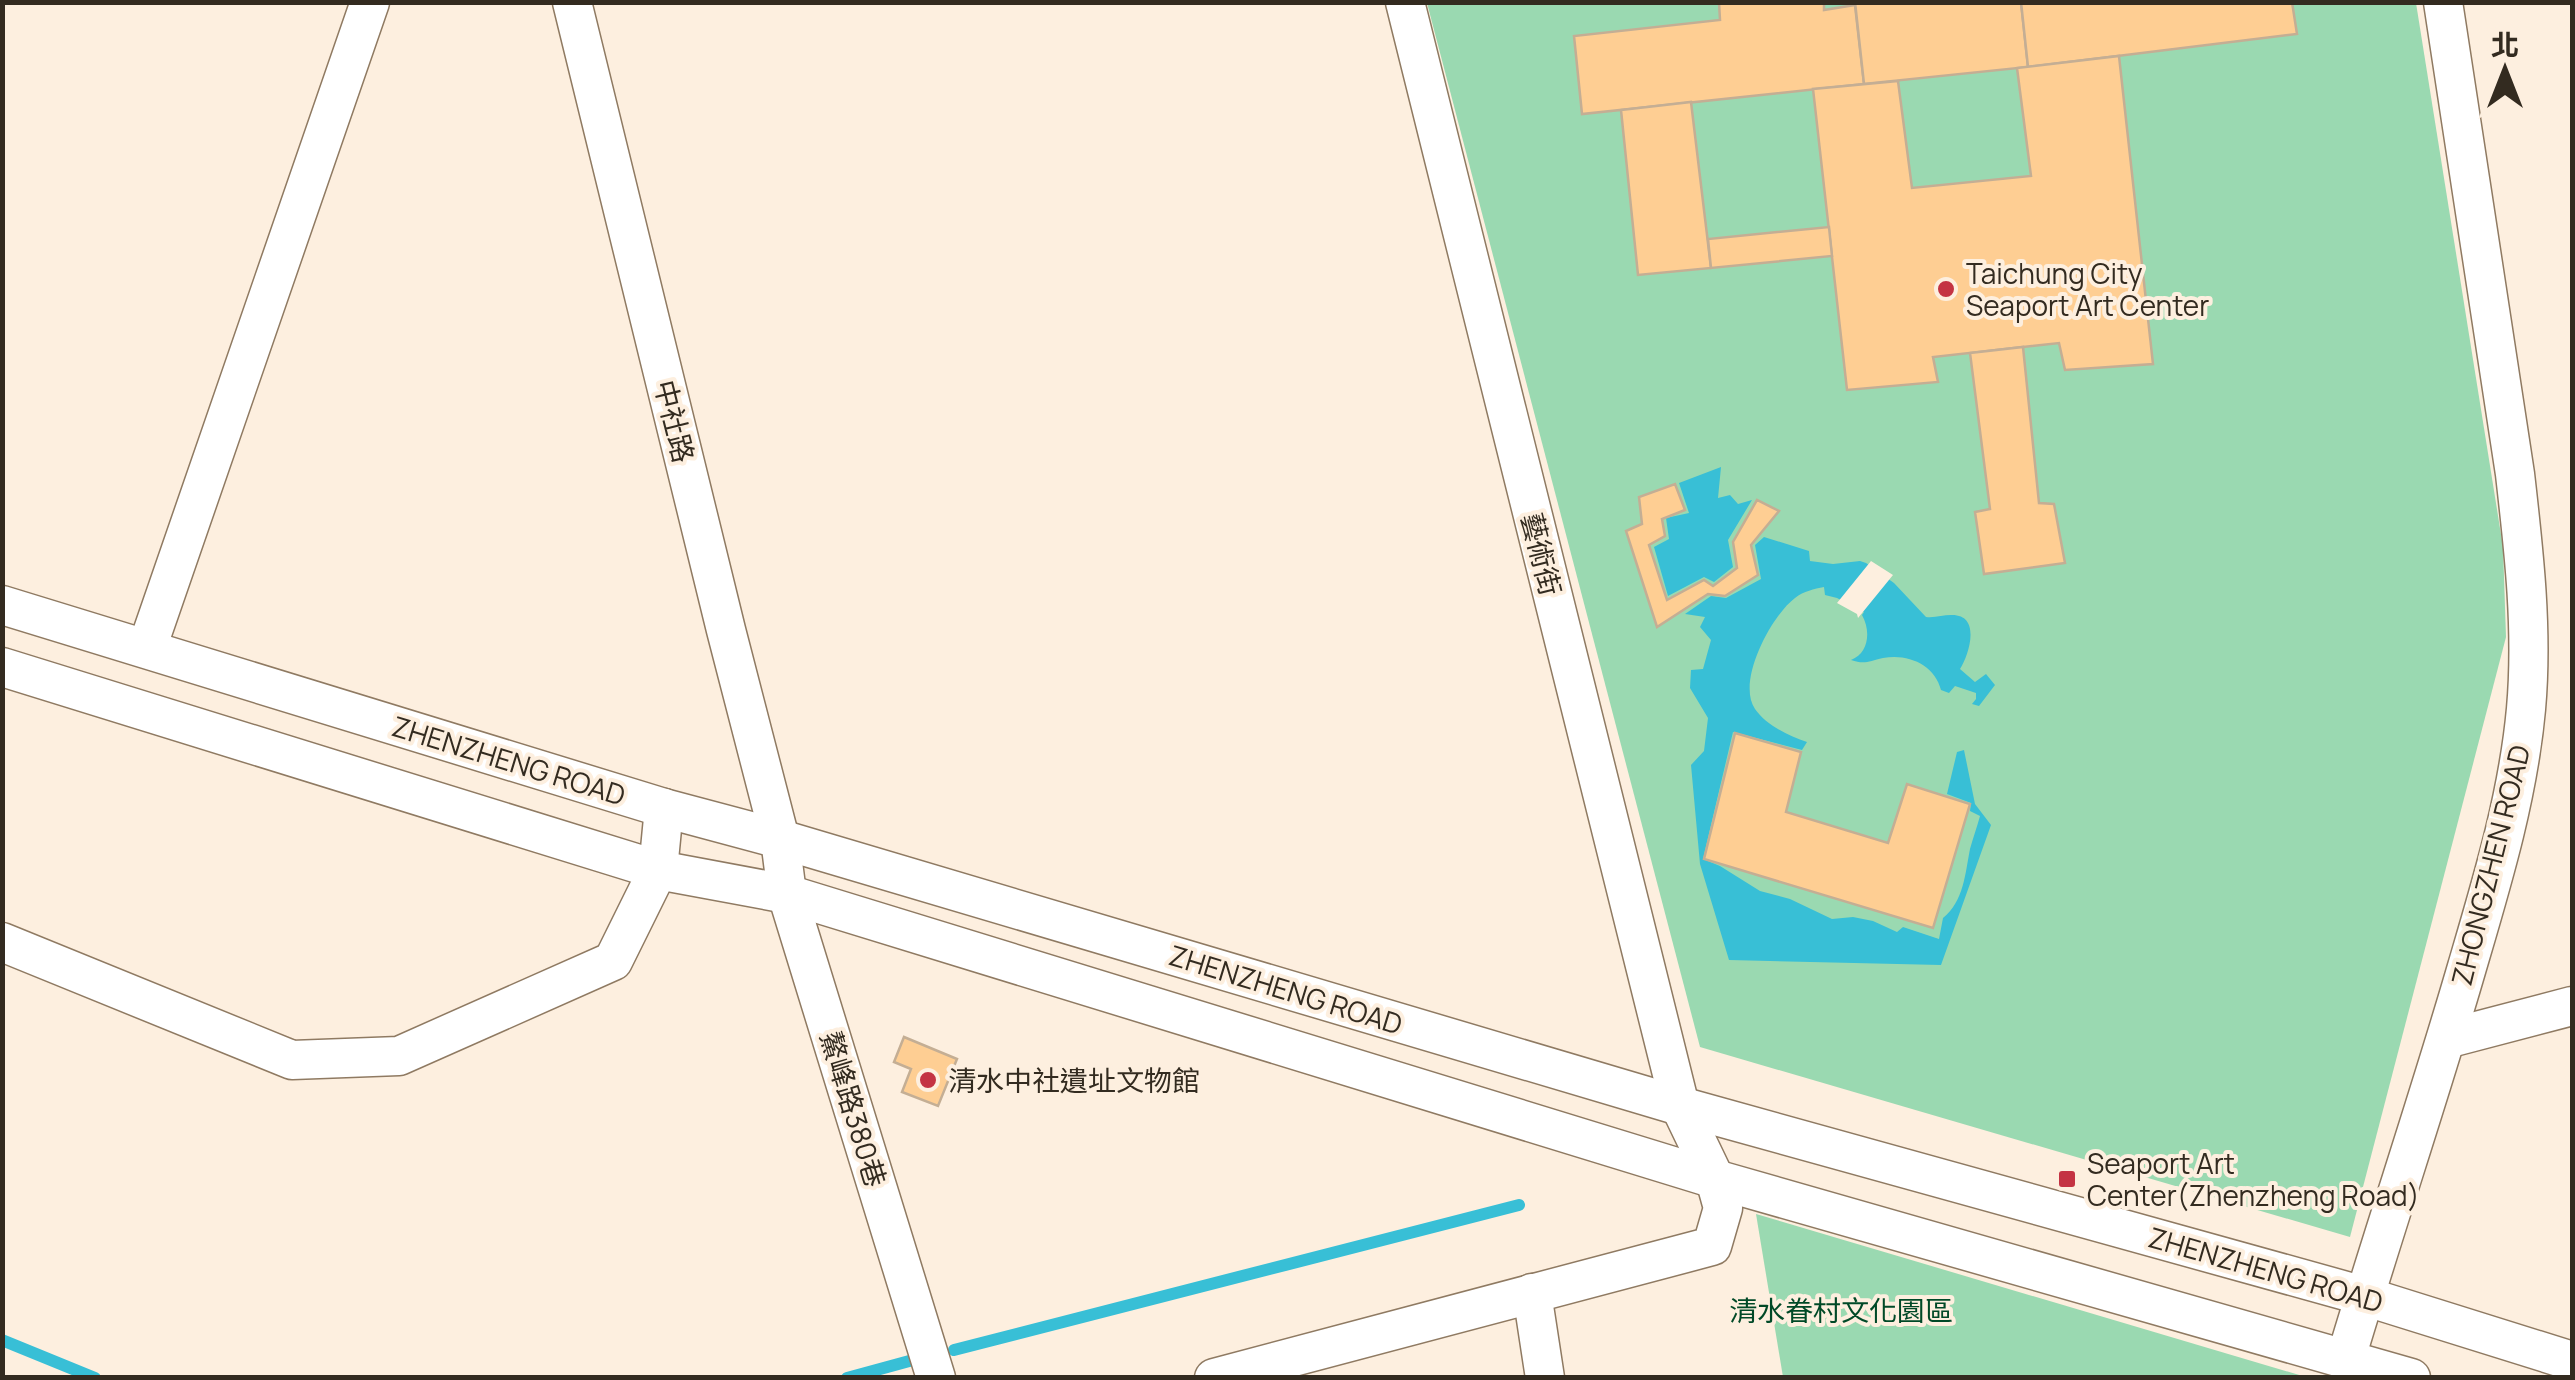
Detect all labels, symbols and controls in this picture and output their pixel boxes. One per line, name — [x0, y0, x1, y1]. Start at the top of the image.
north arrow — [2455, 20, 2555, 120]
text: 北 — [2491, 25, 2519, 63]
place label: Taichung City Seaport Art Center — [1966, 254, 2209, 324]
marker: Taichung City Seaport Art Center — [1935, 278, 1957, 300]
street label: 中社路 — [646, 376, 704, 466]
street label: 藝術街 — [1513, 509, 1571, 599]
street label: ZHENZHENG ROAD — [388, 706, 630, 814]
street label: ZHONGZHEN ROAD — [2442, 741, 2538, 989]
street label: ZHENZHENG ROAD — [1165, 935, 1407, 1043]
street label: 鰲峰路380巷 — [812, 1027, 896, 1191]
place label: 清水中社遺址文物館 — [948, 1061, 1200, 1099]
marker: 清水中社遺址文物館 — [917, 1069, 939, 1091]
place label: Seaport Art Center(Zhenzheng Road) — [2087, 1144, 2420, 1214]
marker: Seaport Art Center(Zhenzheng Road) — [2056, 1168, 2078, 1190]
street label: ZHENZHENG ROAD — [2144, 1217, 2388, 1321]
park label: 清水眷村文化園區 — [1729, 1291, 1953, 1329]

